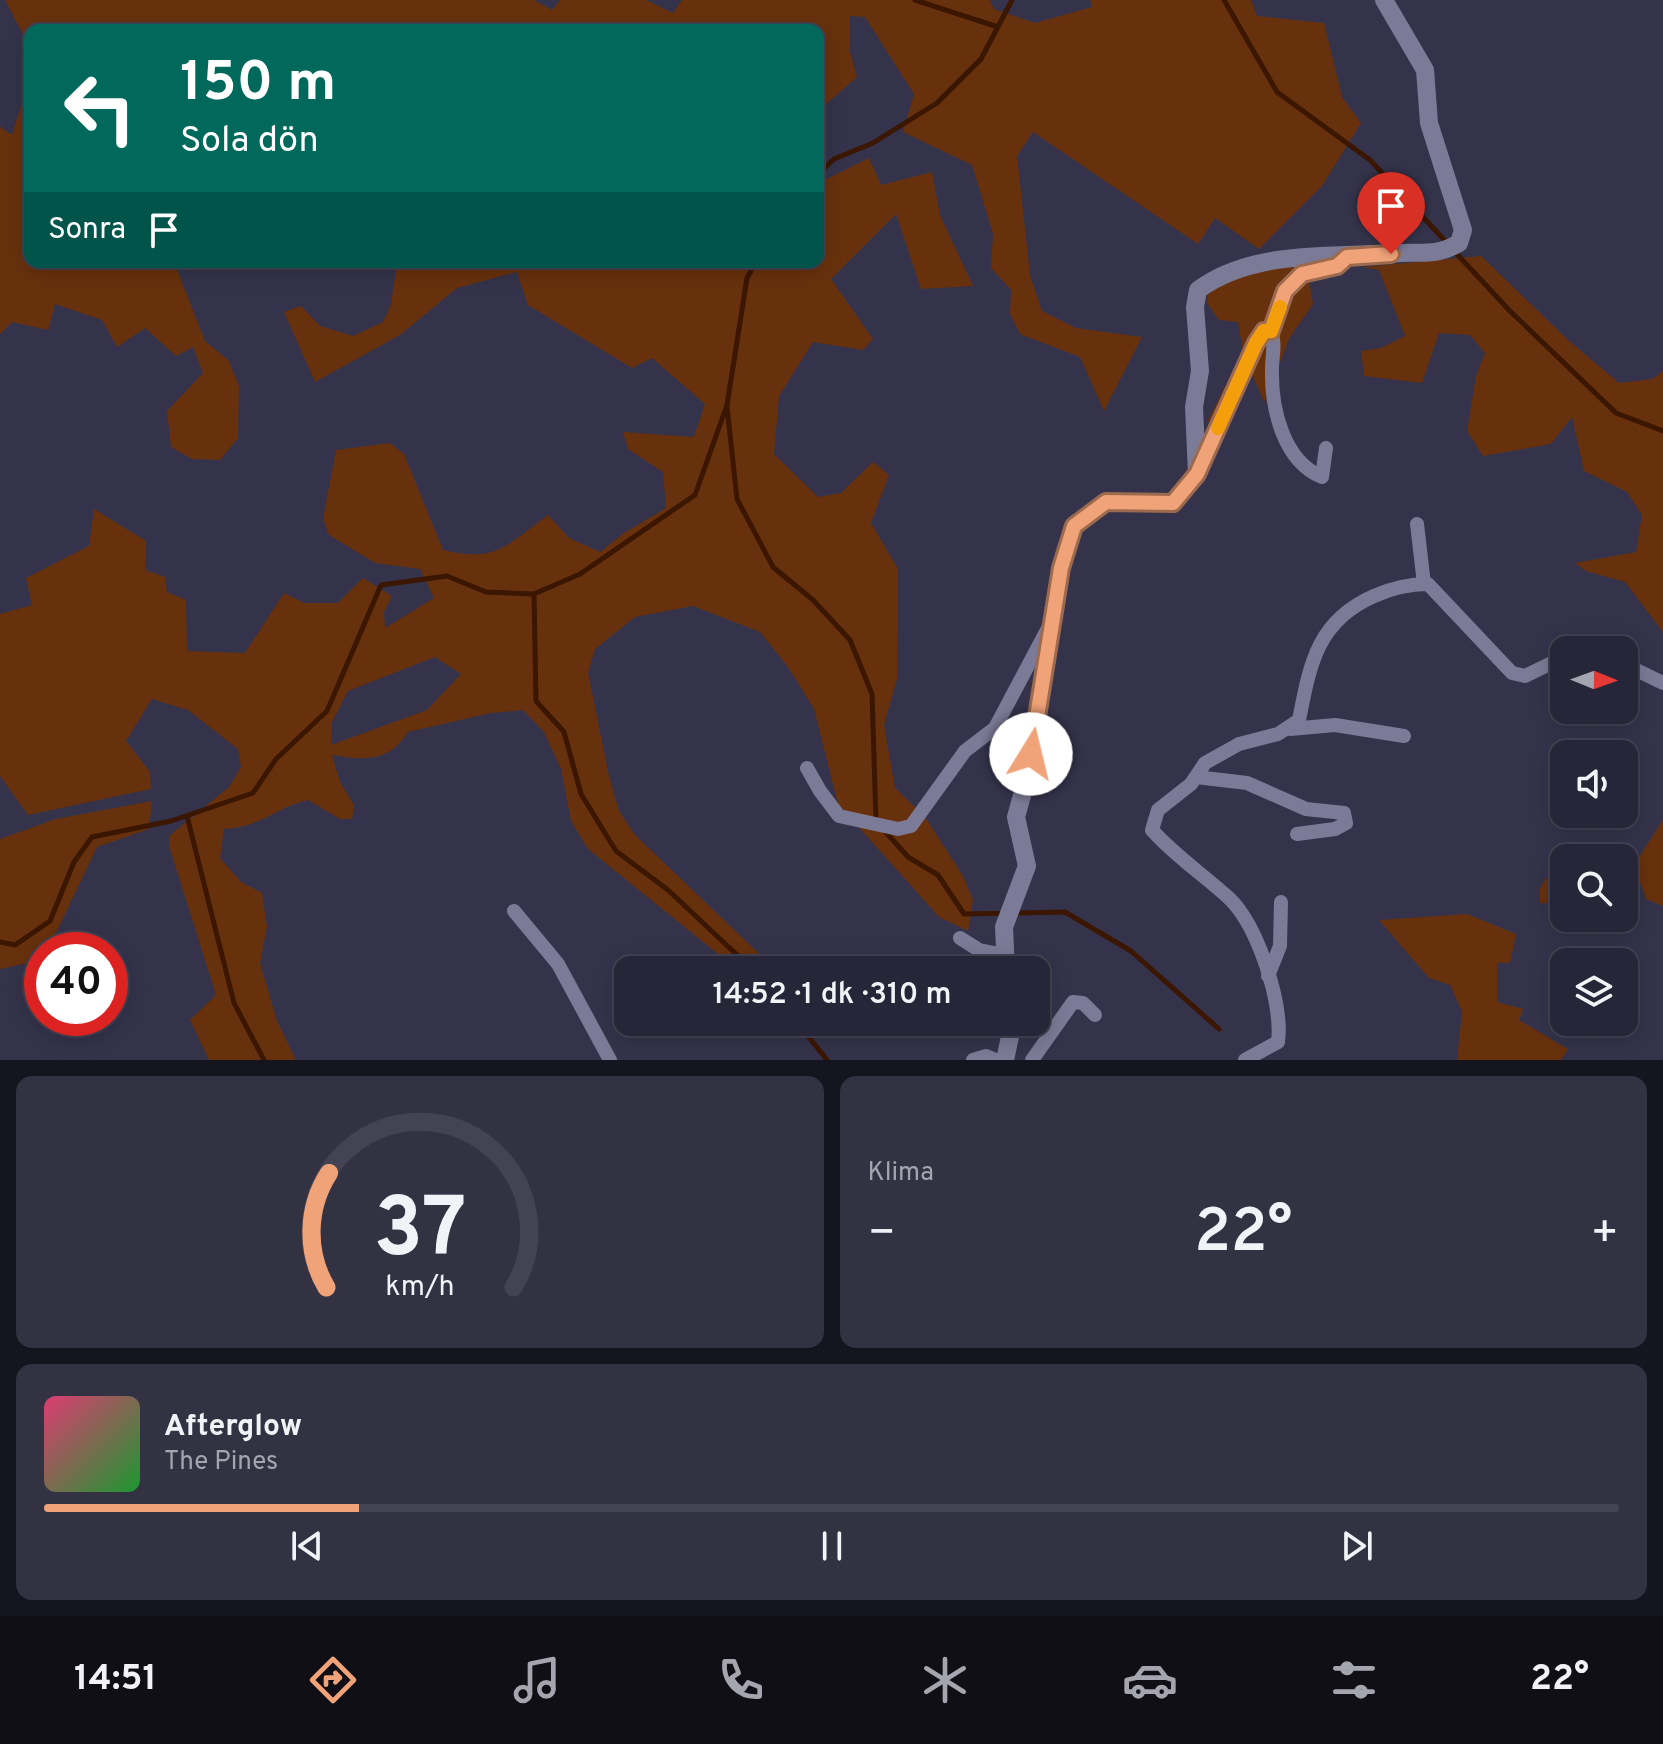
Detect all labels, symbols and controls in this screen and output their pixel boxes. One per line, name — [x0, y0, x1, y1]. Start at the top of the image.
text: 150 m — [180, 50, 336, 120]
icon: left — [48, 56, 152, 160]
text: Sola dön — [180, 119, 319, 165]
pin — [1357, 172, 1425, 254]
icon: arrive — [1369, 184, 1413, 228]
icon: arrive — [142, 208, 186, 252]
text: Sonra — [48, 212, 126, 249]
north arrow — [1550, 636, 1638, 724]
map controls — [1550, 636, 1638, 1036]
position arrow — [989, 712, 1073, 796]
button: sound — [1550, 740, 1638, 828]
button: search — [1550, 844, 1638, 932]
speed limit sign: 40 — [24, 932, 128, 1036]
button: layers — [1550, 948, 1638, 1036]
text: 14:52 · 1 dk · 310 m — [712, 977, 952, 1014]
text: Klima — [868, 1157, 934, 1190]
text: 37 — [373, 1181, 466, 1286]
text: 22° — [1194, 1197, 1292, 1273]
text: − — [868, 1207, 896, 1263]
text: + — [1591, 1207, 1619, 1263]
text: km/h — [385, 1270, 454, 1306]
text: Afterglow — [164, 1409, 302, 1446]
text: The Pines — [164, 1446, 278, 1479]
icon: previous — [285, 1524, 329, 1568]
icon: pause — [810, 1524, 854, 1568]
icon: next — [1335, 1524, 1379, 1568]
icon: directions — [305, 1652, 361, 1708]
icon: music — [509, 1652, 565, 1708]
icon: phone — [713, 1652, 769, 1708]
icon: climate — [917, 1652, 973, 1708]
icon: car — [1122, 1652, 1178, 1708]
icon: filters — [1326, 1652, 1382, 1708]
text: 14:51 — [74, 1657, 157, 1703]
text: 22° — [1530, 1657, 1589, 1703]

